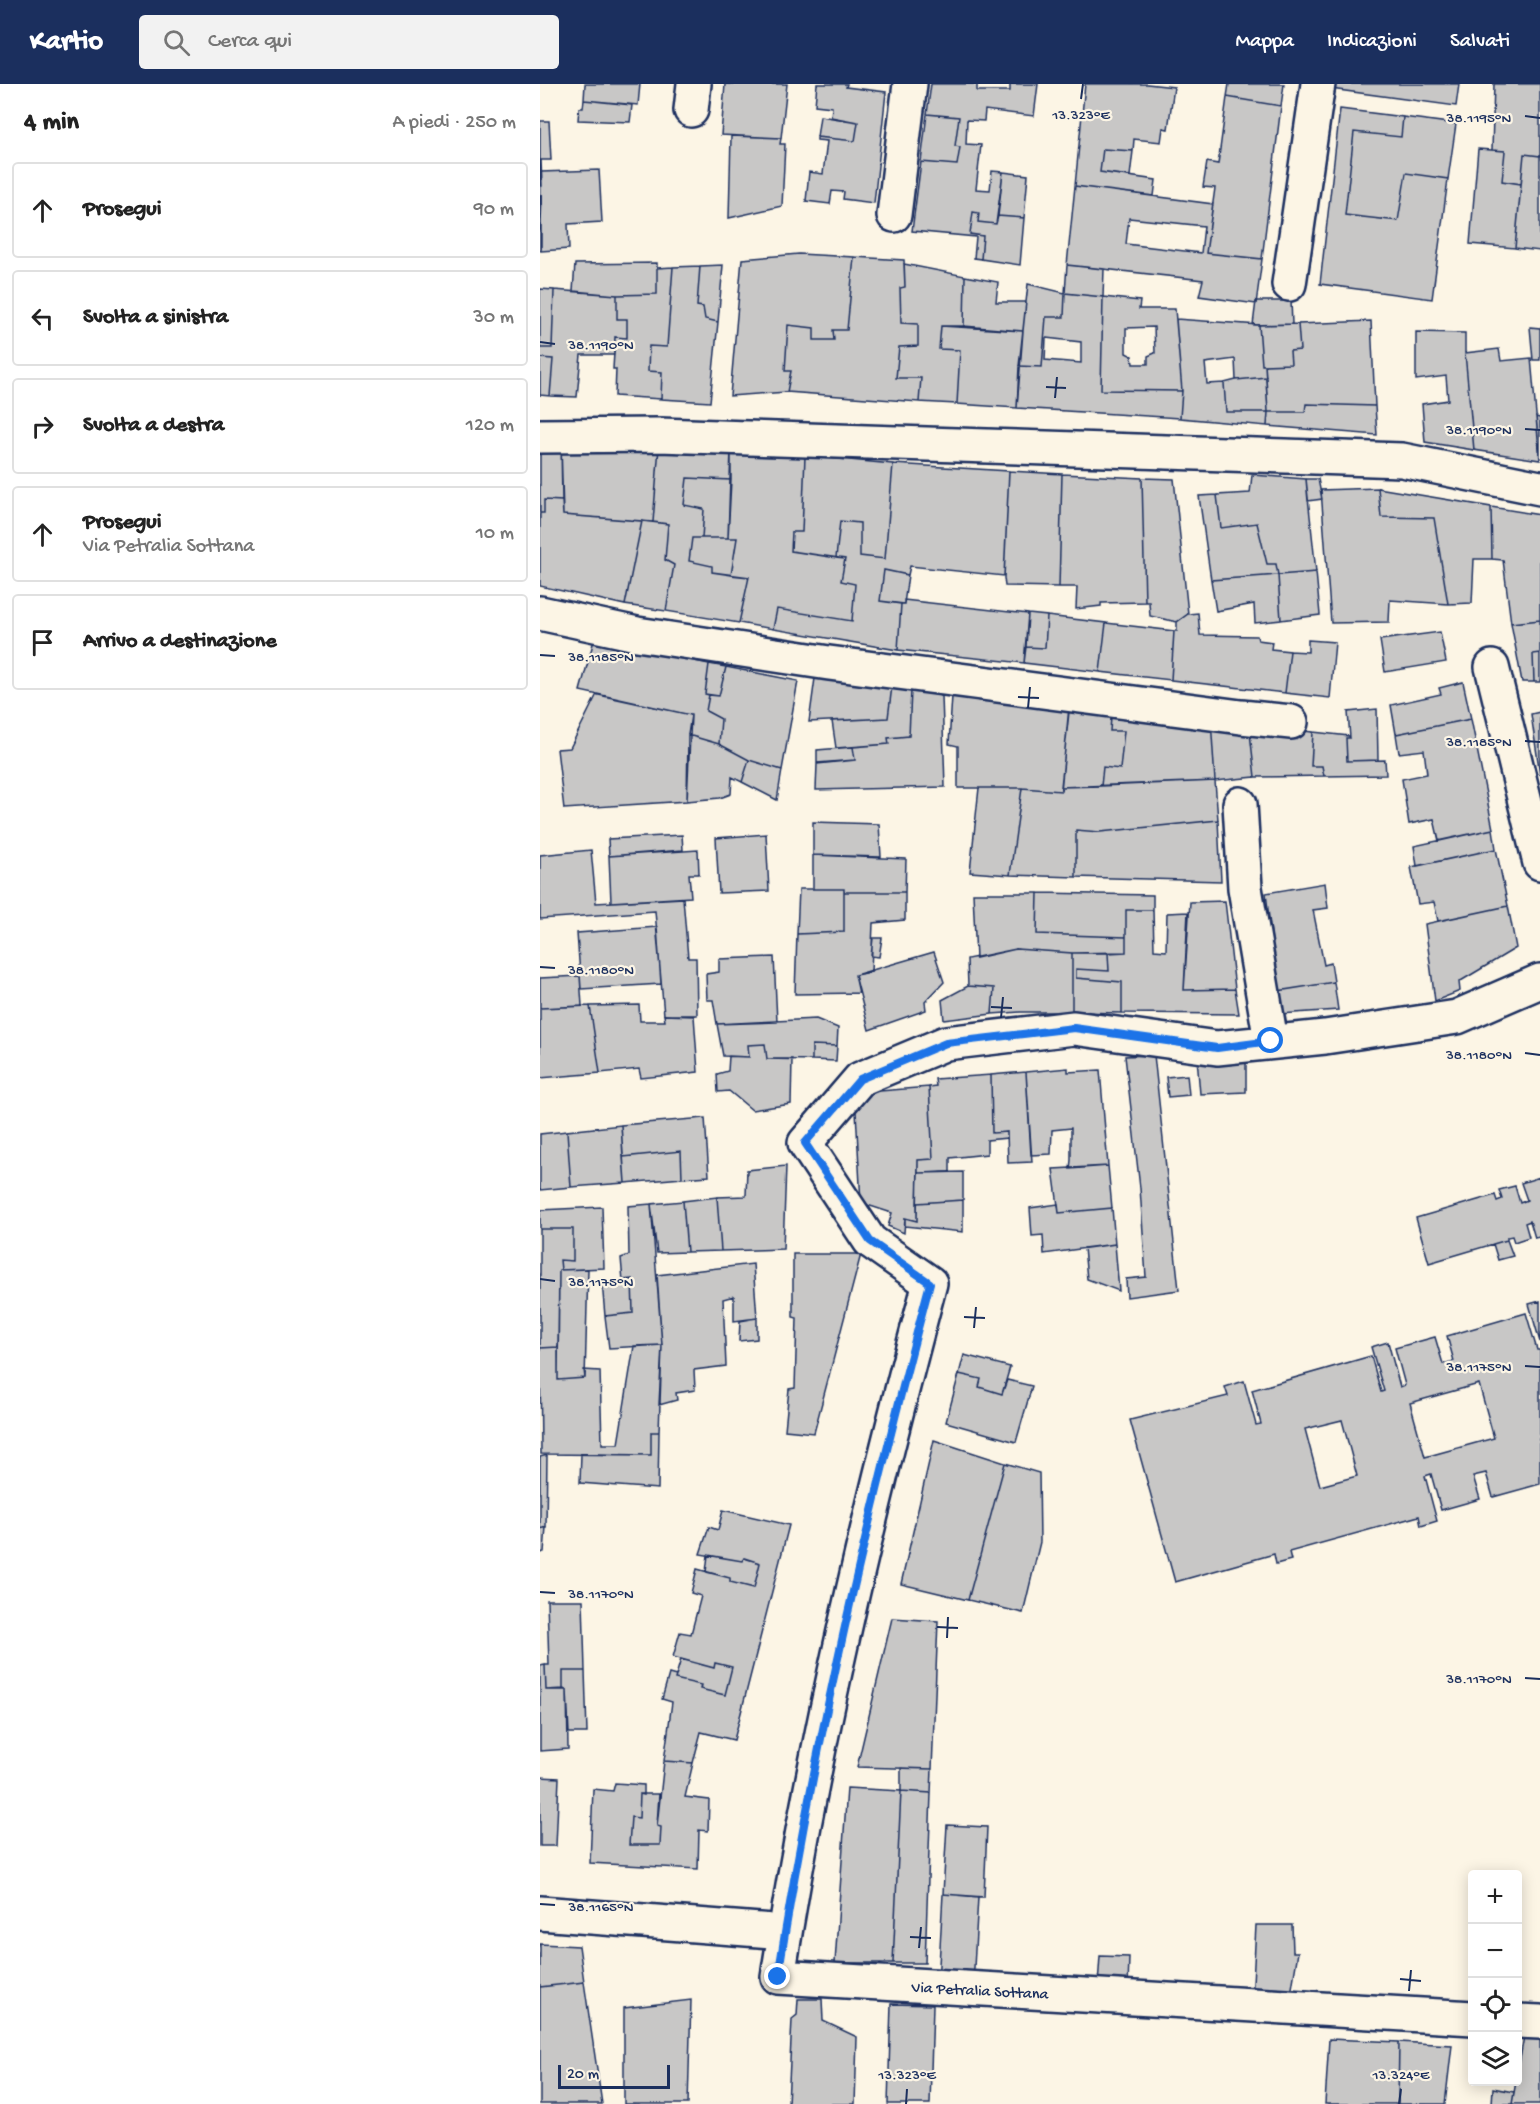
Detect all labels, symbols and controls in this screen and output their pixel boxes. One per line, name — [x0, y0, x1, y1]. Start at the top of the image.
search box — [139, 15, 559, 69]
text: Kartio — [30, 26, 103, 59]
icon: search — [160, 26, 193, 59]
text: Cerca qui — [208, 29, 292, 55]
text: Mappa — [1235, 30, 1294, 55]
text: Indicazioni — [1327, 30, 1417, 55]
text: Salvati — [1450, 30, 1510, 55]
text: 13.323°E — [1051, 107, 1110, 125]
text: 4 min — [24, 108, 79, 139]
text: 38.1195°N — [1446, 110, 1512, 128]
text: A piedi · 250 m — [393, 112, 516, 135]
icon: ahead — [26, 194, 59, 227]
text: Prosegui — [83, 197, 161, 223]
text: 90 m — [474, 199, 514, 222]
icon: left — [26, 302, 59, 335]
text: Svolta a sinistra — [83, 305, 228, 331]
text: 30 m — [473, 307, 514, 330]
text: 38.1190°N — [567, 337, 634, 355]
icon: right — [26, 410, 59, 443]
text: Svolta a destra — [83, 413, 224, 439]
text: 120 m — [466, 415, 514, 438]
text: 38.1190°N — [1445, 422, 1512, 440]
text: Prosegui — [83, 510, 161, 536]
icon: ahead — [26, 518, 59, 551]
text: 10 m — [476, 523, 514, 546]
text: Via Petralia Sottana — [83, 536, 254, 559]
icon: arrive — [26, 626, 59, 659]
text: Arrivo a destinazione — [83, 629, 277, 655]
text: 38.1185°N — [567, 649, 634, 667]
text: 38.1185°N — [1445, 734, 1512, 752]
text: 38.1180°N — [567, 962, 634, 980]
route start — [1257, 1027, 1283, 1053]
text: 38.1180°N — [1445, 1047, 1512, 1065]
text: 38.1175°N — [567, 1274, 634, 1292]
text: 38.1175°N — [1445, 1359, 1512, 1377]
text: 38.1170°N — [567, 1586, 634, 1604]
text: 38.1170°N — [1445, 1671, 1512, 1689]
map controls — [1468, 1870, 1522, 2086]
button: + — [1468, 1870, 1522, 1924]
text: 38.1165°N — [568, 1899, 634, 1917]
button: − — [1468, 1924, 1522, 1978]
route end — [764, 1963, 790, 1989]
button: locate — [1468, 1978, 1522, 2032]
street label: Via Petralia Sottana — [910, 1979, 1050, 2006]
button: layers — [1468, 2032, 1522, 2086]
scale bar — [558, 2062, 670, 2090]
text: 20 m — [567, 2066, 599, 2085]
text: 13.323°E — [877, 2067, 936, 2085]
text: 13.324°E — [1372, 2067, 1430, 2085]

